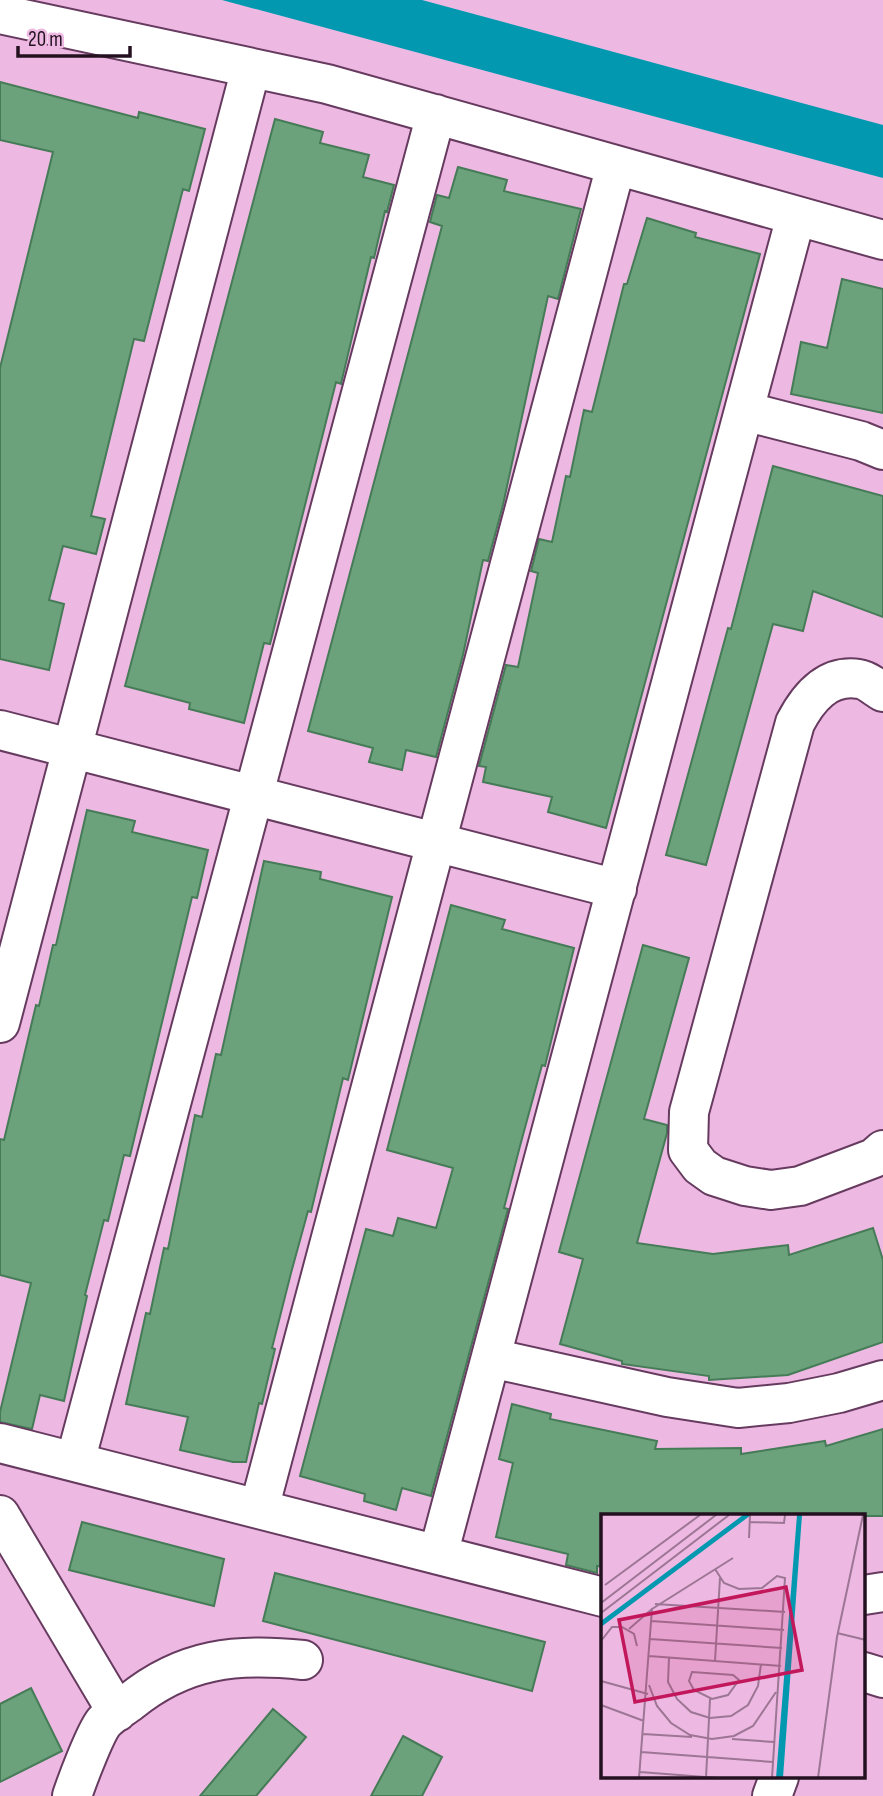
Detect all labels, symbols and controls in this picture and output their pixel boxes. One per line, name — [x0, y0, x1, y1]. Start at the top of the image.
scale bar — [18, 14, 130, 58]
text: 20 m — [28, 27, 63, 52]
inset map — [601, 1514, 866, 1778]

